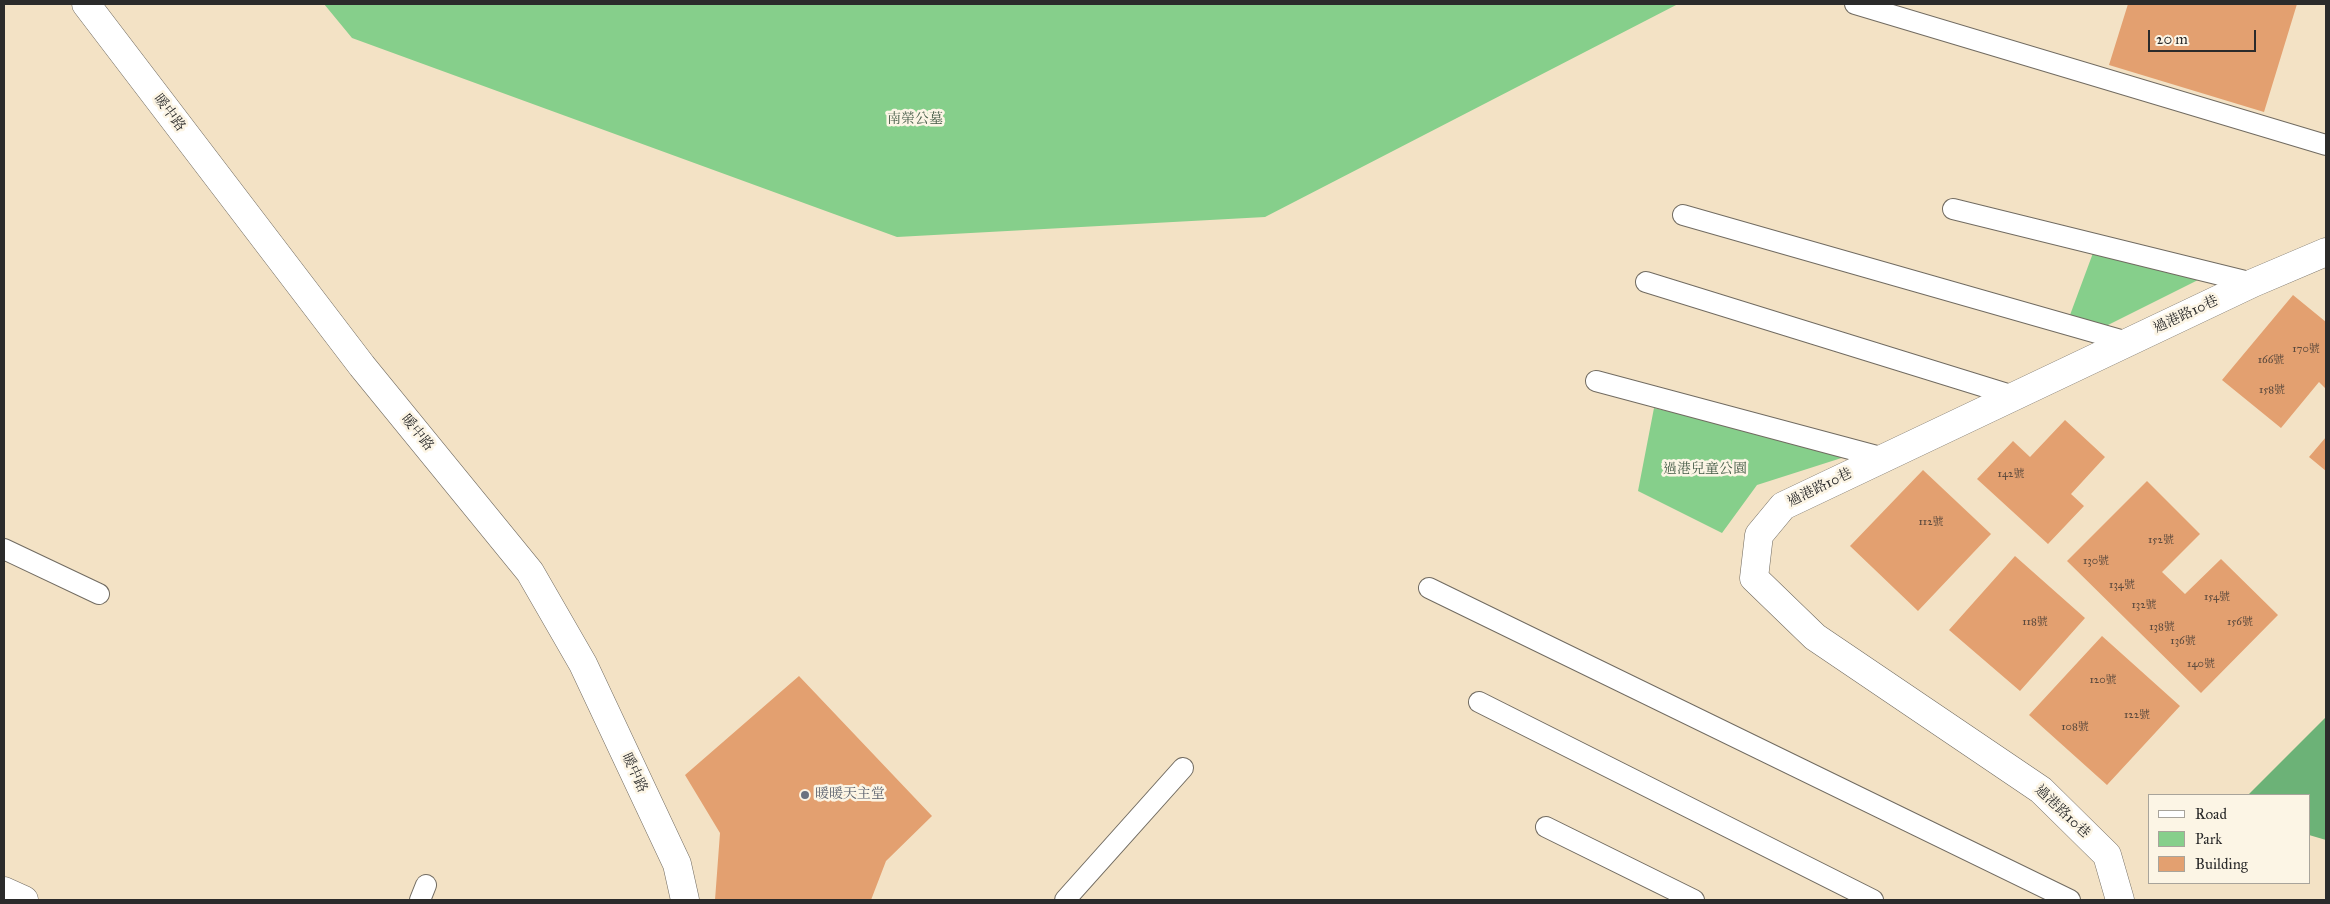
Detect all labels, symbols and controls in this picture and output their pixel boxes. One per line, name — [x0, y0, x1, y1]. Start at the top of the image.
scale bar — [2150, 20, 2258, 52]
text: 20 m — [2156, 30, 2188, 48]
street label: 暖中路 — [150, 91, 188, 135]
park label: 南榮公墓 — [887, 112, 943, 128]
street label: 過港路10巷 — [2151, 293, 2221, 337]
house number: 170號 — [2292, 342, 2320, 356]
house number: 166號 — [2258, 353, 2284, 367]
house number: 158號 — [2259, 383, 2285, 397]
street label: 暖中路 — [397, 411, 437, 455]
park label: 過港兒童公園 — [1663, 462, 1747, 478]
street label: 過港路10巷 — [1785, 465, 1855, 511]
house number: 142號 — [1998, 467, 2024, 481]
house number: 112號 — [1918, 515, 1944, 529]
house number: 152號 — [2148, 533, 2174, 547]
house number: 130號 — [2083, 554, 2109, 568]
house number: 134號 — [2109, 578, 2135, 592]
house number: 154號 — [2204, 590, 2230, 604]
house number: 132號 — [2131, 598, 2157, 612]
house number: 118號 — [2022, 615, 2048, 629]
house number: 156號 — [2227, 615, 2253, 629]
house number: 138號 — [2149, 620, 2175, 634]
house number: 136號 — [2170, 634, 2196, 648]
house number: 140號 — [2187, 657, 2215, 671]
house number: 120號 — [2089, 673, 2117, 687]
house number: 122號 — [2124, 708, 2150, 722]
house number: 108號 — [2061, 720, 2089, 734]
street label: 暖中路 — [618, 750, 650, 796]
street label: 過港路10巷 — [2031, 782, 2093, 842]
place label: 暖暖天主堂 — [815, 787, 885, 803]
marker: 暖暖天主堂 — [799, 789, 811, 801]
legend — [2148, 794, 2310, 884]
text: Road — [2195, 805, 2227, 823]
text: Park — [2195, 830, 2222, 848]
text: Building — [2195, 855, 2248, 873]

